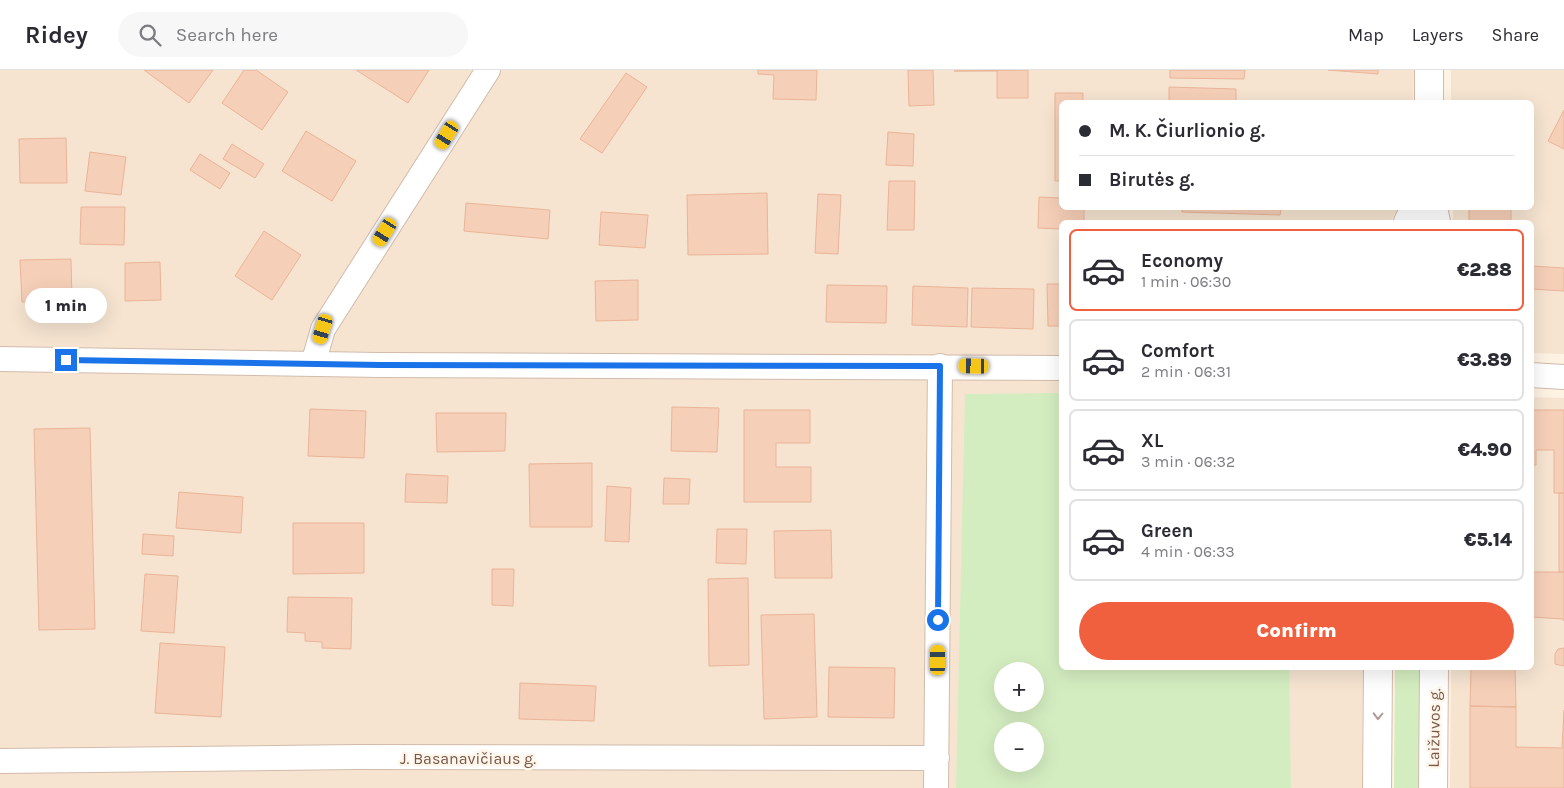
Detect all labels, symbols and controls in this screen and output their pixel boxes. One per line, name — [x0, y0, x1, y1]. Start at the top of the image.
search box — [118, 12, 468, 57]
text: Ridey — [25, 21, 88, 49]
icon: search — [136, 21, 164, 49]
text: Search here — [176, 24, 278, 46]
text: Map — [1348, 24, 1384, 46]
text: Layers — [1412, 24, 1464, 46]
text: Share — [1492, 24, 1539, 46]
car — [432, 118, 461, 152]
text: M. K. Čiurlionio g. — [1109, 120, 1265, 142]
text: Birutės g. — [1109, 169, 1194, 191]
car — [370, 215, 399, 249]
icon: car — [1081, 248, 1126, 293]
text: Economy — [1141, 250, 1223, 272]
text: €2.88 — [1457, 259, 1512, 281]
text: 1 min · 06:30 — [1141, 272, 1231, 291]
callout: 1 min — [25, 288, 107, 322]
text: 1 min — [45, 296, 87, 315]
car — [311, 312, 334, 346]
icon: car — [1081, 338, 1126, 383]
text: Comfort — [1141, 340, 1215, 362]
route end — [55, 349, 77, 371]
text: €3.89 — [1457, 349, 1512, 371]
car — [958, 358, 989, 374]
text: 2 min · 06:31 — [1141, 362, 1231, 381]
icon: car — [1081, 428, 1126, 473]
text: XL — [1141, 430, 1163, 452]
text: €4.90 — [1458, 439, 1512, 461]
text: 3 min · 06:32 — [1141, 452, 1235, 471]
icon: car — [1081, 518, 1126, 563]
text: Green — [1141, 520, 1193, 542]
text: €5.14 — [1464, 529, 1512, 551]
text: 4 min · 06:33 — [1141, 542, 1235, 561]
button: Confirm — [1079, 602, 1514, 660]
route start — [927, 609, 949, 631]
car — [930, 645, 945, 675]
map controls — [994, 662, 1044, 772]
button: + — [994, 662, 1044, 712]
street label: Laižuvos g. — [1424, 688, 1444, 768]
one-way arrow — [1373, 712, 1383, 720]
button: − — [994, 722, 1044, 772]
street label: J. Basanavičiaus g. — [400, 749, 536, 768]

